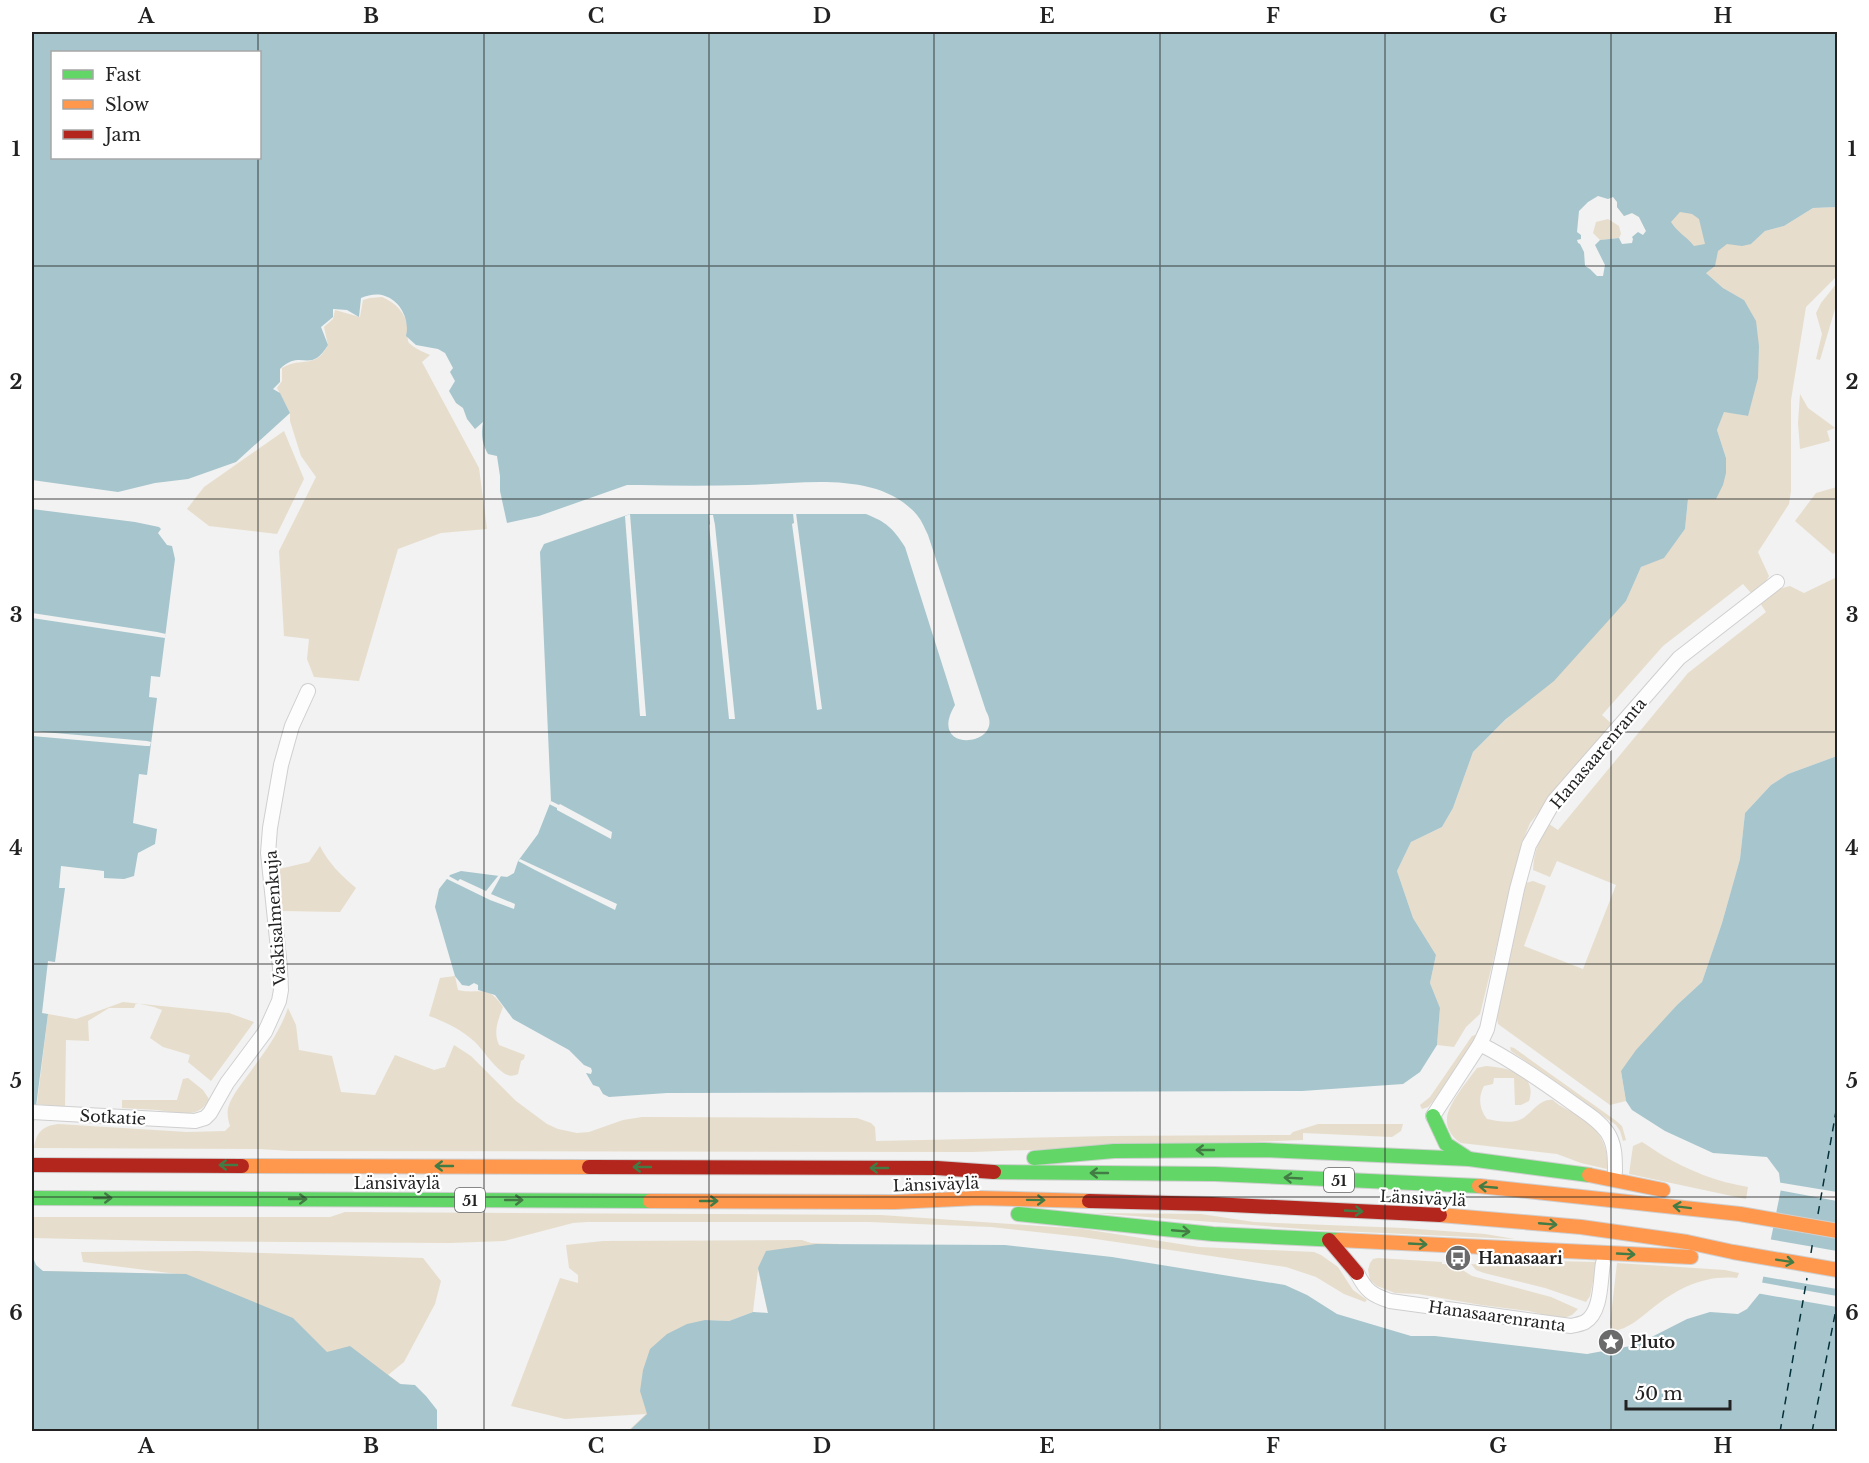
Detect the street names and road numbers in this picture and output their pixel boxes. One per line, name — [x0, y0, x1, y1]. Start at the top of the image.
street label: Hanasaarenranta — [1546, 693, 1650, 813]
street label: Vaskisalmenkuja — [260, 850, 290, 987]
street label: Sotkatie — [79, 1105, 147, 1129]
road number: 51 — [1324, 1168, 1354, 1192]
street label: Länsiväylä — [892, 1172, 980, 1196]
street label: Länsiväylä — [354, 1173, 440, 1193]
street label: Länsiväylä — [1379, 1186, 1467, 1210]
road number: 51 — [455, 1188, 485, 1212]
street label: Hanasaarenranta — [1427, 1296, 1567, 1336]

